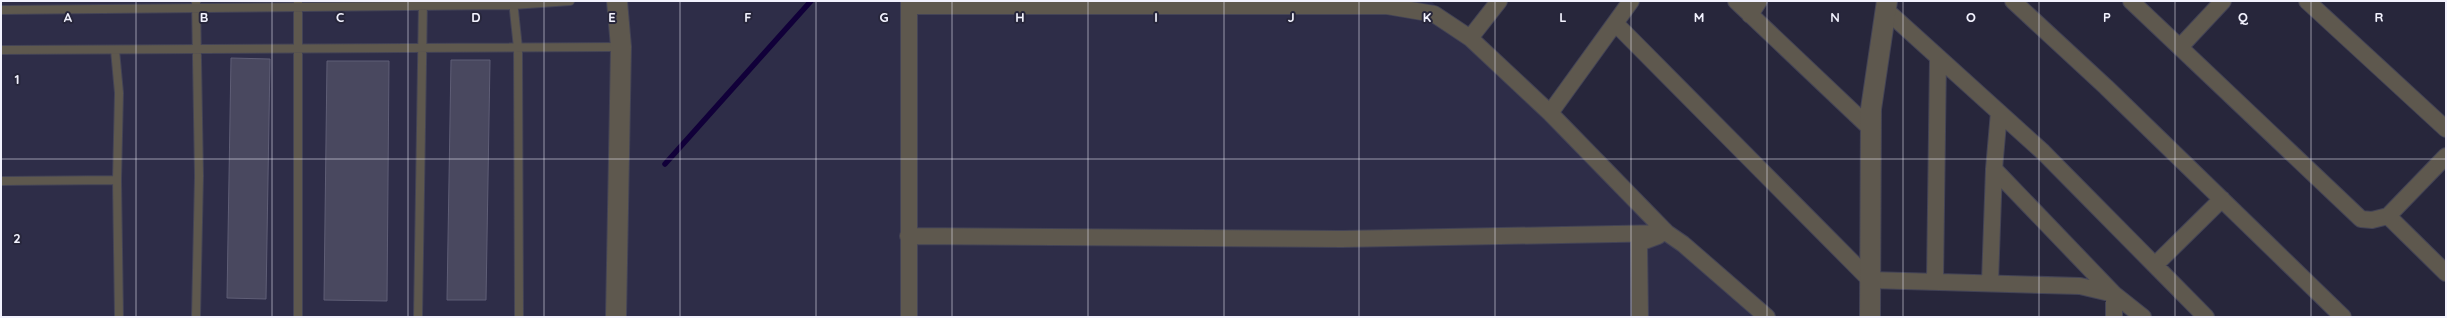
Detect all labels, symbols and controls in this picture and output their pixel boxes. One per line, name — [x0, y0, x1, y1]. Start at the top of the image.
text: A — [64, 9, 73, 25]
text: B — [200, 9, 208, 25]
text: C — [336, 9, 344, 25]
text: D — [471, 9, 481, 25]
text: E — [608, 9, 616, 25]
text: F — [744, 9, 752, 25]
text: G — [879, 9, 889, 25]
text: H — [1015, 9, 1025, 25]
text: I — [1154, 9, 1158, 25]
text: J — [1287, 9, 1295, 25]
text: K — [1423, 9, 1432, 25]
text: L — [1559, 9, 1567, 25]
text: M — [1694, 9, 1704, 25]
text: N — [1830, 9, 1840, 25]
text: O — [1966, 9, 1976, 25]
text: P — [2103, 9, 2111, 25]
text: Q — [2238, 9, 2249, 25]
text: R — [2375, 9, 2384, 25]
text: 1 — [14, 71, 20, 87]
text: 2 — [13, 230, 21, 246]

